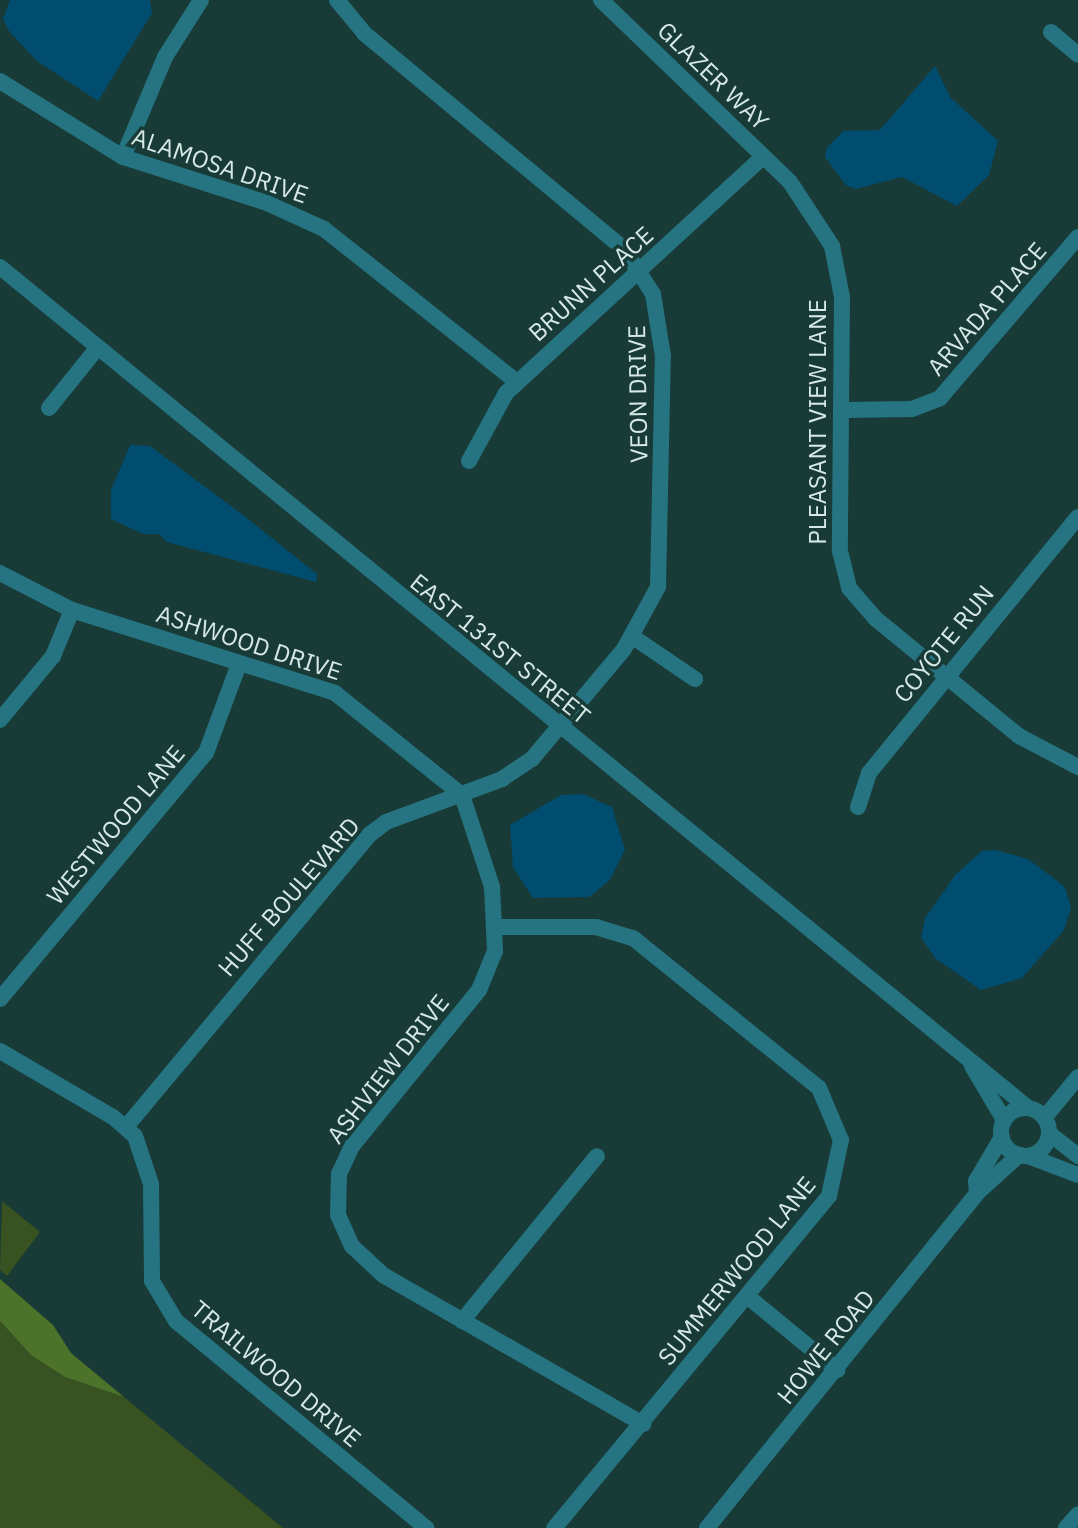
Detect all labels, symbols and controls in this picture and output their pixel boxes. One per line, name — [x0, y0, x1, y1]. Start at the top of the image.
street label: GLAZER WAY — [652, 16, 774, 136]
street label: ALAMOSA DRIVE — [128, 122, 312, 210]
street label: BRUNN PLACE — [523, 221, 659, 347]
street label: ARVADA PLACE — [921, 237, 1053, 381]
street label: PLEASANT VIEW LANE — [804, 299, 832, 545]
street label: VEON DRIVE — [622, 325, 654, 463]
street label: EAST 131ST STREET — [404, 568, 596, 730]
street label: COYOTE RUN — [888, 580, 1000, 708]
street label: ASHWOOD DRIVE — [153, 599, 345, 687]
street label: WESTWOOD LANE — [41, 740, 191, 910]
street label: HUFF BOULEVARD — [212, 812, 366, 982]
street label: ASHVIEW DRIVE — [321, 989, 455, 1149]
street label: SUMMERWOOD LANE — [652, 1171, 822, 1371]
street label: HOWE ROAD — [771, 1284, 881, 1410]
street label: TRAILWOOD DRIVE — [185, 1295, 367, 1453]

